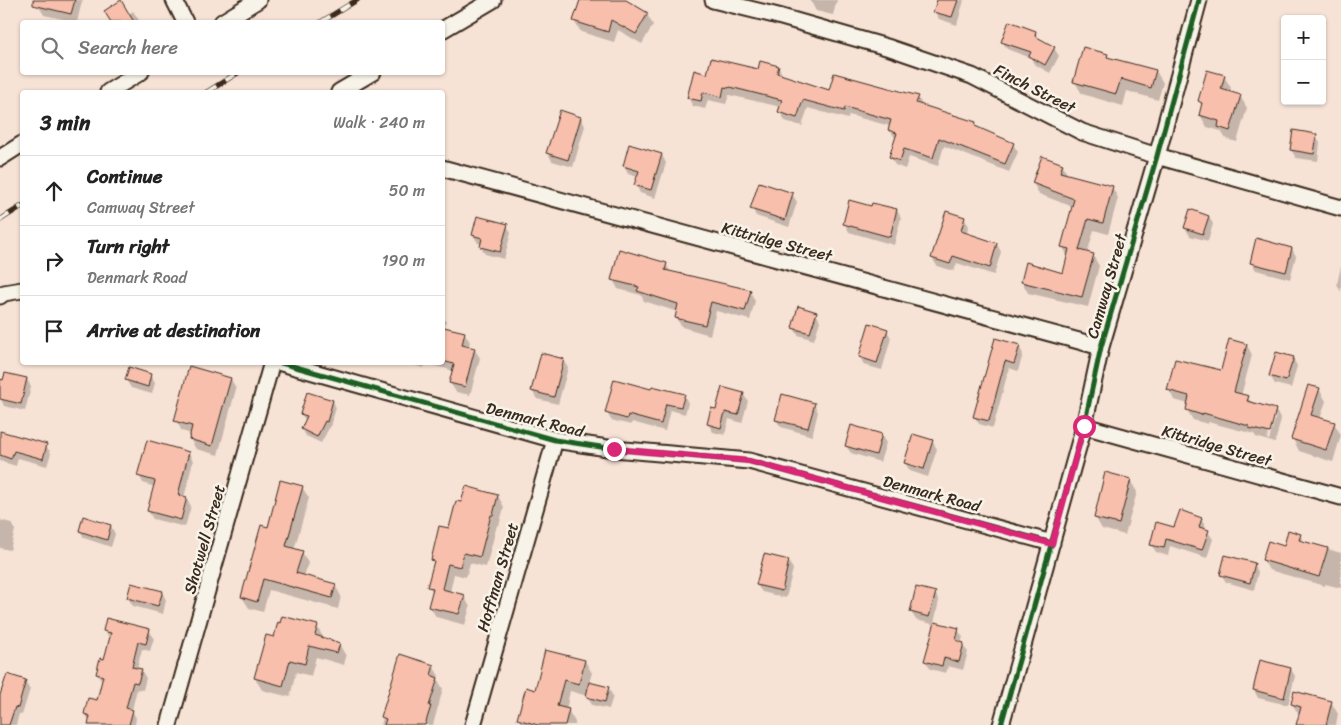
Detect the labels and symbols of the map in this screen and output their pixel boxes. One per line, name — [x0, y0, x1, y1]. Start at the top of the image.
street label: Finch Street — [989, 55, 1081, 122]
street label: Kittridge Street — [718, 213, 836, 270]
street label: Camway Street — [1078, 230, 1135, 342]
street label: Denmark Road — [483, 393, 588, 446]
route start — [1073, 415, 1096, 438]
street label: Kittridge Street — [1158, 416, 1276, 475]
route end — [603, 438, 626, 461]
street label: Denmark Road — [880, 467, 985, 521]
street label: Shotwell Street — [175, 481, 234, 597]
street label: Hoffman Street — [468, 519, 527, 635]

